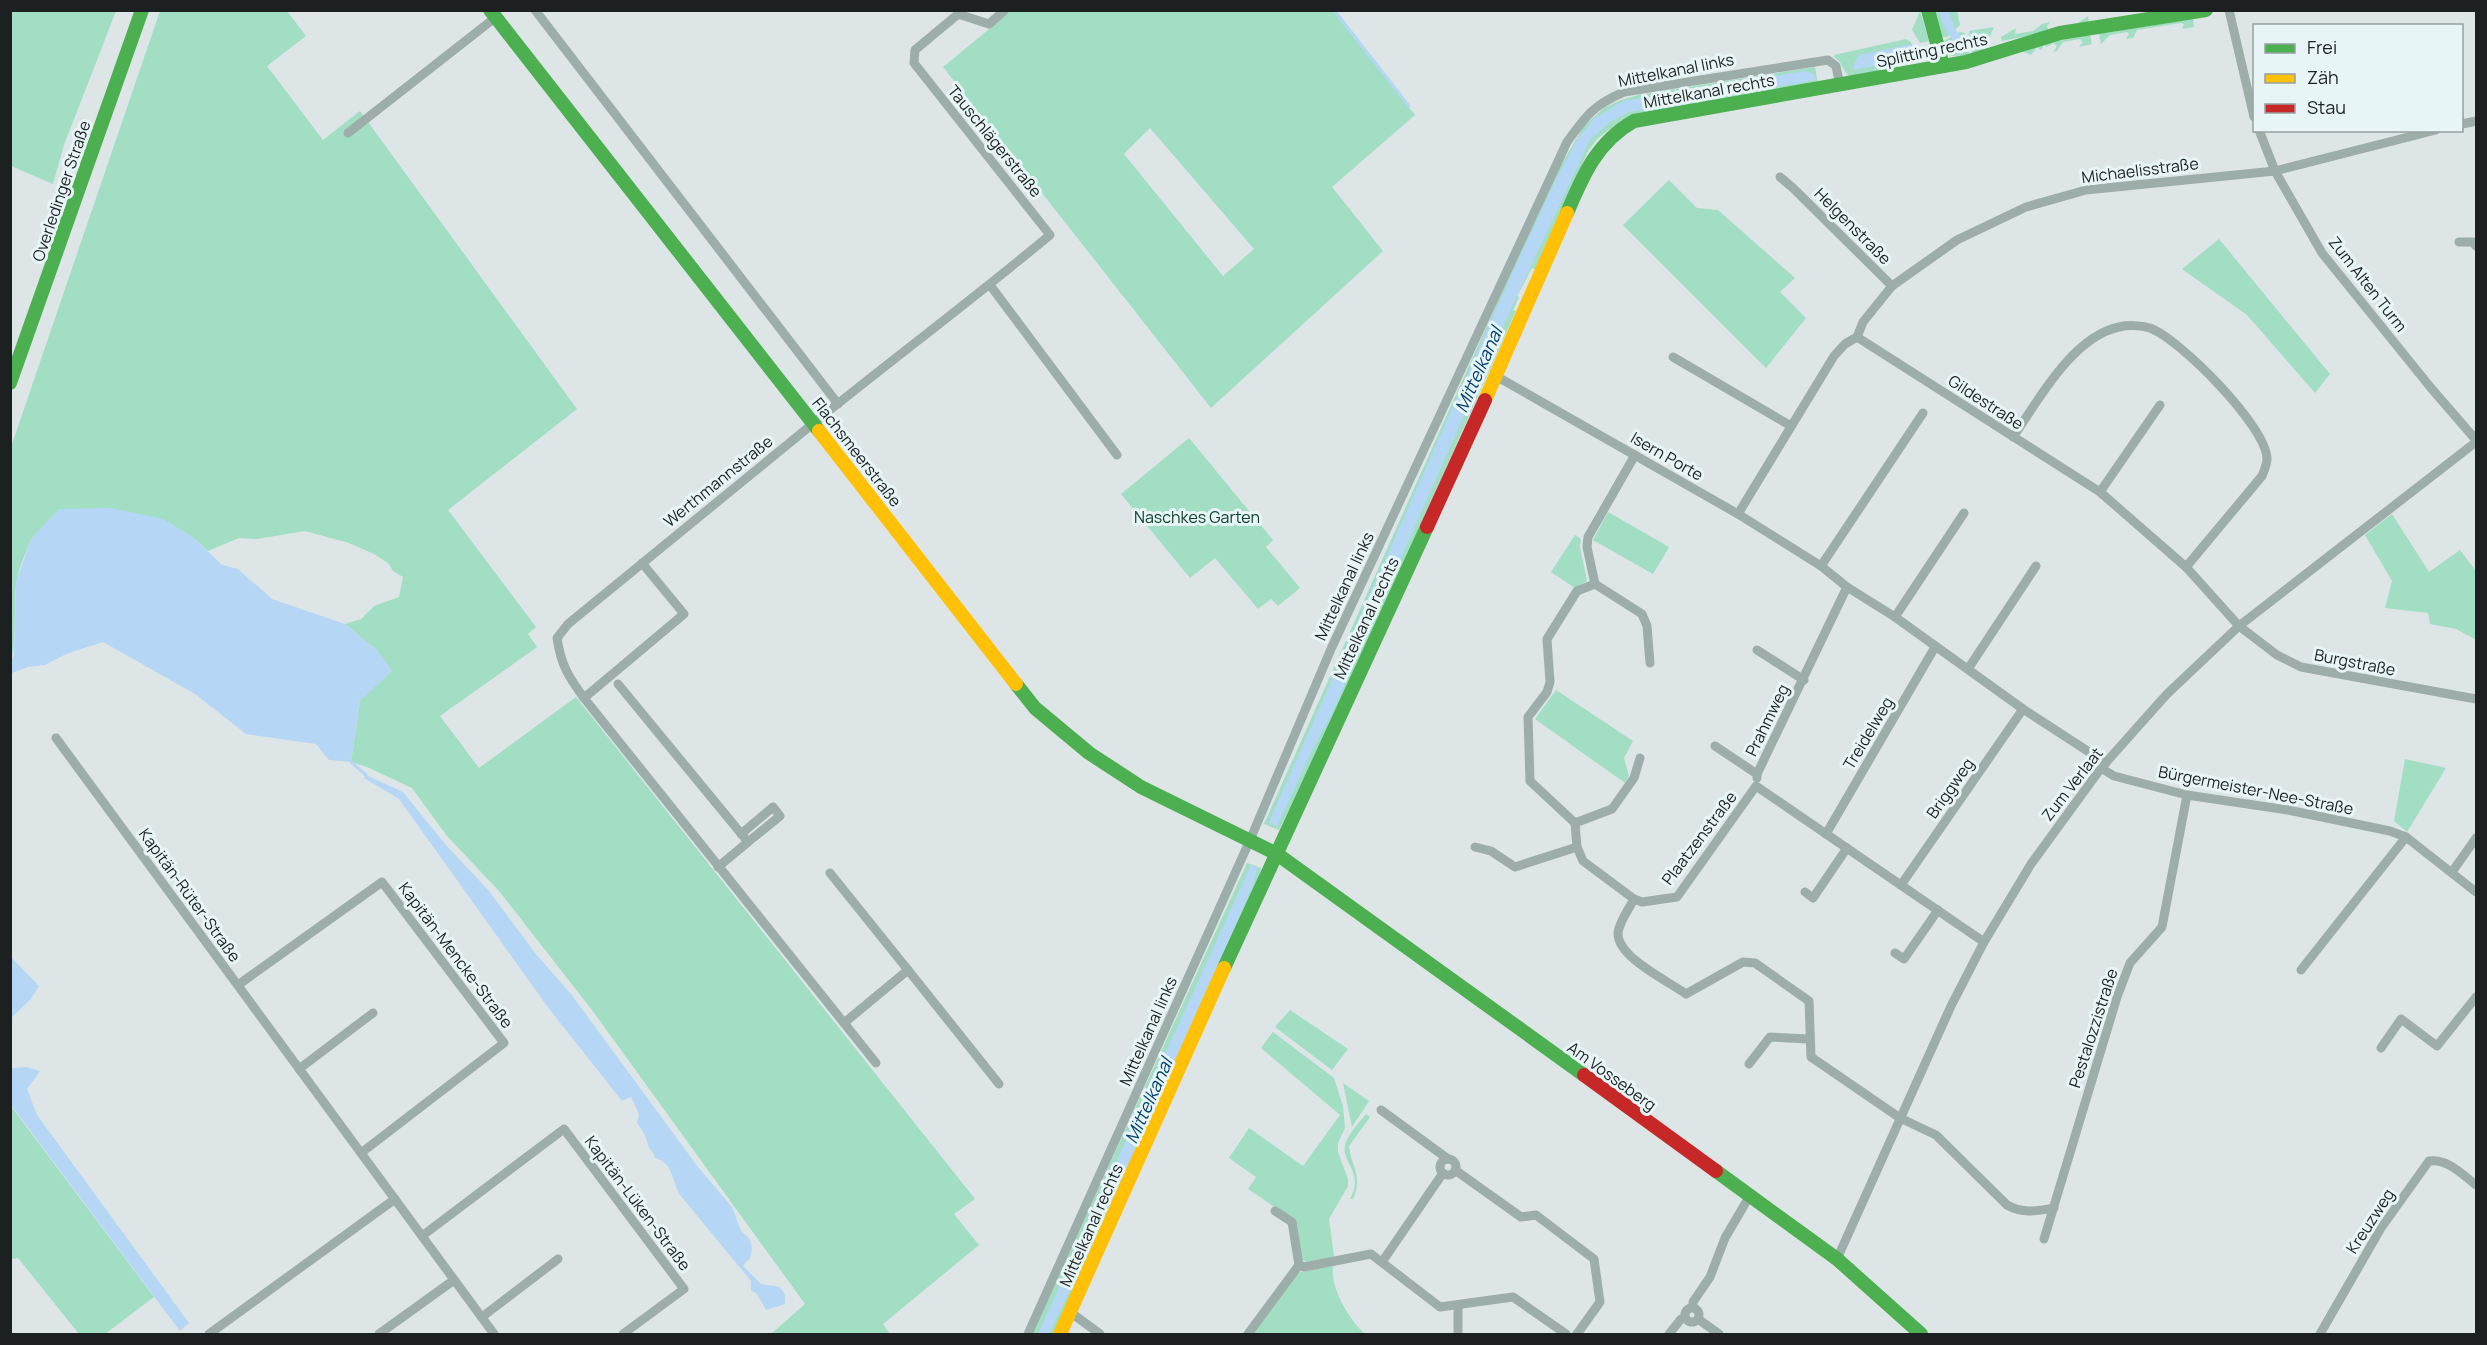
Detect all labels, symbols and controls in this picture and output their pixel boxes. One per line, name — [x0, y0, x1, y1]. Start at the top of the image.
legend — [2253, 24, 2463, 132]
street label: Splitting rechts — [1875, 28, 1989, 72]
text: Frei — [2307, 35, 2337, 59]
street label: Mittelkanal links — [1616, 48, 1736, 92]
text: Zäh — [2307, 65, 2339, 89]
street label: Mittelkanal rechts — [1642, 69, 1776, 113]
street label: Tauschlägerstraße — [943, 80, 1047, 202]
text: Stau — [2307, 95, 2346, 119]
street label: Overledinger Straße — [27, 118, 95, 264]
street label: Michaelisstraße — [2080, 152, 2200, 188]
street label: Helgenstraße — [1810, 183, 1896, 269]
street label: Zum Alten Turm — [2324, 232, 2412, 336]
water label: Mittelkanal — [1449, 320, 1509, 416]
street label: Gildestraße — [1944, 369, 2028, 435]
street label: Flachsmeerstraße — [807, 393, 907, 511]
street label: Isern Porte — [1627, 426, 1707, 486]
street label: Werthmannstraße — [659, 430, 777, 532]
park label: Naschkes Garten — [1134, 506, 1260, 528]
street label: Mittelkanal links — [1309, 528, 1379, 644]
street label: Mittelkanal rechts — [1328, 553, 1404, 683]
street label: Burgstraße — [2313, 643, 2397, 681]
street label: Prahmweg — [1740, 680, 1794, 760]
street label: Treidelweg — [1838, 693, 1898, 773]
street label: Zum Verlaat — [2036, 743, 2108, 825]
street label: Briggweg — [1921, 753, 1979, 823]
street label: Bürgermeister-Nee-Straße — [2157, 760, 2355, 820]
street label: Plaatzenstraße — [1656, 787, 1742, 889]
street label: Kapitän-Rüter-Straße — [134, 824, 246, 966]
street label: Kapitän-Mencke-Straße — [394, 878, 518, 1032]
street label: Pestalozzistraße — [2063, 965, 2123, 1091]
street label: Mittelkanal links — [1114, 973, 1182, 1089]
street label: Am Vosseberg — [1563, 1036, 1661, 1116]
water label: Mittelkanal — [1119, 1051, 1179, 1147]
street label: Kapitän-Lüken-Straße — [580, 1131, 696, 1275]
street label: Mittelkanal rechts — [1054, 1160, 1128, 1290]
street label: Kreuzweg — [2341, 1184, 2399, 1258]

